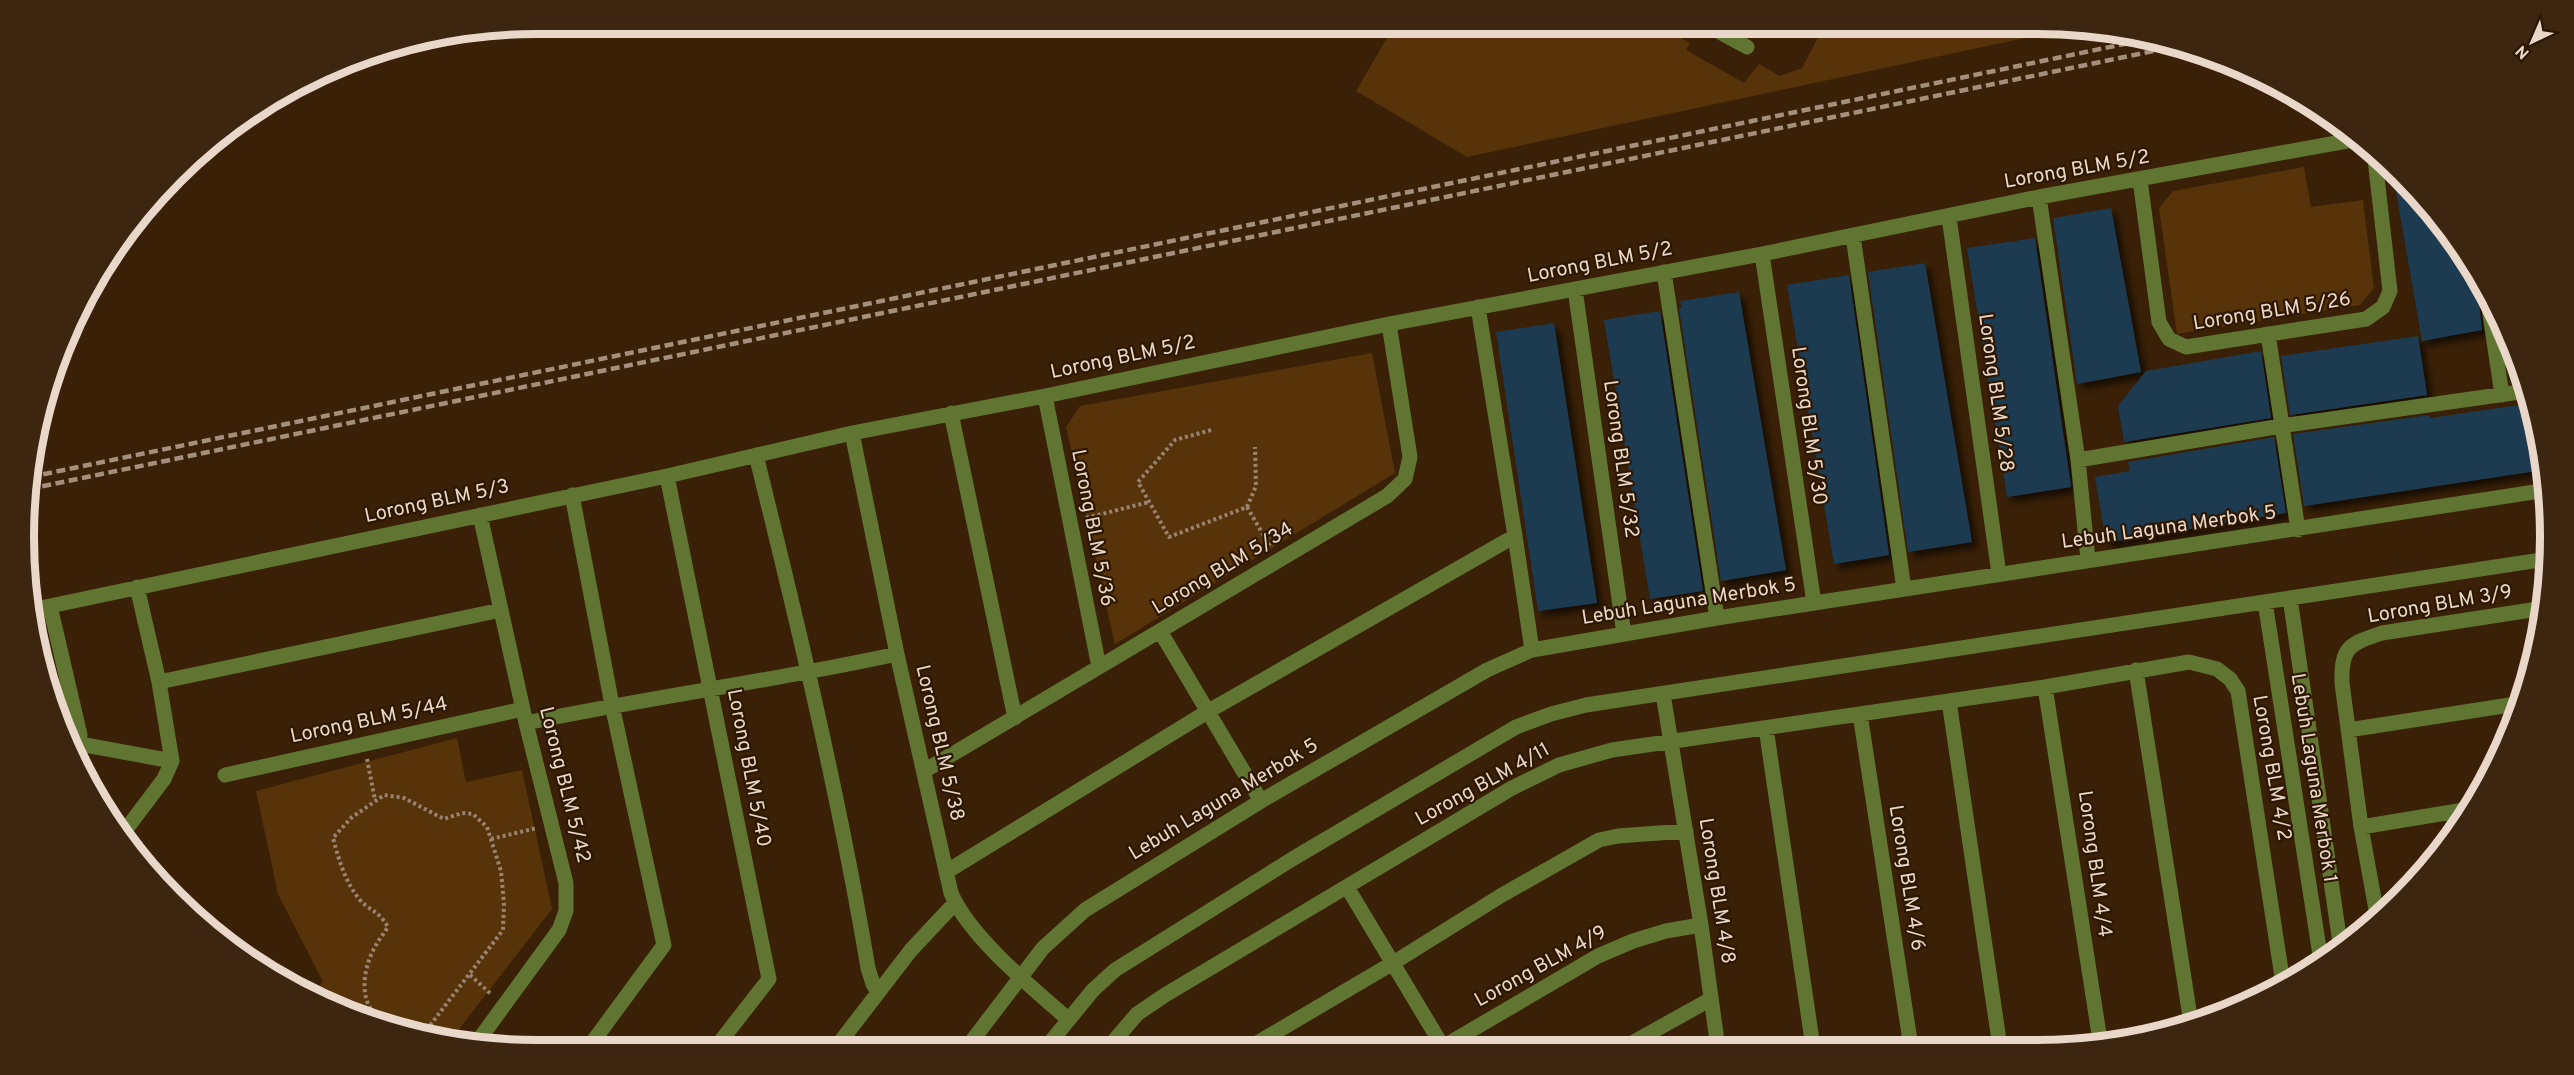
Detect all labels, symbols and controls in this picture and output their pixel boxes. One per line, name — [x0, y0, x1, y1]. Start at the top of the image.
north arrow — [2502, 12, 2562, 72]
text: N — [2512, 40, 2534, 63]
street label: Lorong BLM 5/2 — [2002, 144, 2152, 196]
street label: Lorong BLM 5/2 — [1525, 236, 1675, 290]
street label: Lorong BLM 5/26 — [2191, 287, 2353, 337]
street label: Lorong BLM 5/28 — [1971, 312, 2019, 474]
street label: Lorong BLM 5/2 — [1048, 330, 1198, 386]
street label: Lorong BLM 5/30 — [1784, 345, 1832, 507]
street label: Lorong BLM 5/32 — [1596, 378, 1644, 540]
street label: Lorong BLM 5/36 — [1064, 447, 1120, 609]
street label: Lorong BLM 5/3 — [362, 474, 512, 530]
street label: Lebuh Laguna Merbok 5 — [2060, 500, 2278, 556]
street label: Lorong BLM 5/34 — [1148, 517, 1298, 621]
street label: Lebuh Laguna Merbok 5 — [1580, 572, 1798, 632]
street label: Lorong BLM 3/9 — [2366, 579, 2514, 631]
street label: Lorong BLM 5/38 — [908, 662, 970, 824]
street label: Lebuh Laguna Merbok 1 — [2284, 671, 2342, 885]
street label: Lorong BLM 5/40 — [720, 687, 776, 849]
street label: Lorong BLM 5/44 — [288, 692, 450, 750]
street label: Lorong BLM 4/2 — [2245, 693, 2297, 843]
street label: Lorong BLM 5/42 — [532, 704, 596, 866]
street label: Lebuh Laguna Merbok 5 — [1124, 733, 1324, 867]
street label: Lorong BLM 4/11 — [1411, 737, 1555, 833]
street label: Lorong BLM 4/4 — [2071, 789, 2117, 939]
street label: Lorong BLM 4/6 — [1882, 803, 1930, 953]
street label: Lorong BLM 4/8 — [1692, 816, 1740, 966]
street label: Lorong BLM 4/9 — [1470, 920, 1612, 1014]

